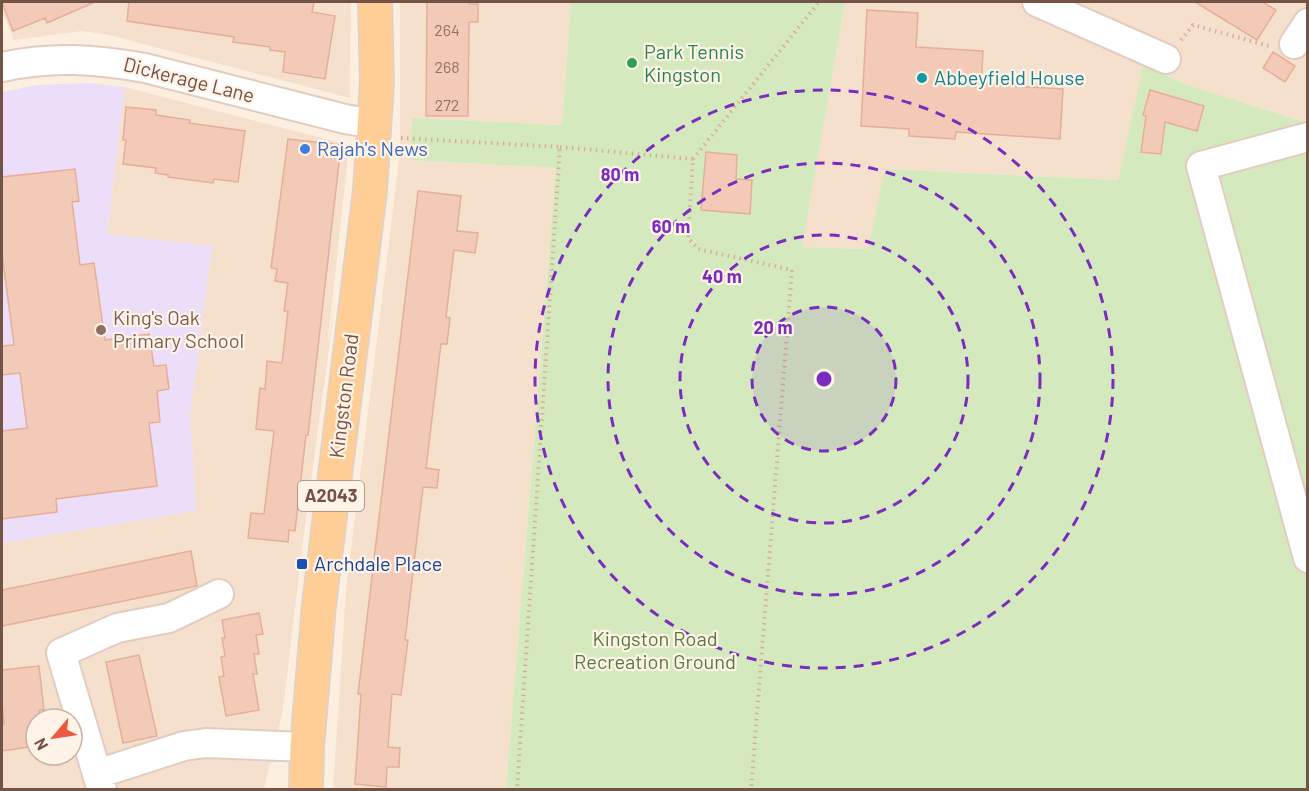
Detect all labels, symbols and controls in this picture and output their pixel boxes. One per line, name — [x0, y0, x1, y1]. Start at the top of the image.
house number: 264 — [434, 20, 460, 39]
place label: Park Tennis Kingston — [644, 39, 744, 86]
street label: Dickerage Lane — [121, 51, 257, 107]
marker: Park Tennis Kingston — [625, 56, 639, 70]
house number: 268 — [434, 57, 460, 76]
place label: Abbeyfield House — [934, 65, 1085, 89]
marker: Abbeyfield House — [915, 71, 929, 85]
house number: 272 — [435, 95, 459, 114]
place label: Rajah's News — [317, 136, 428, 160]
marker: Rajah's News — [298, 142, 312, 156]
text: 80 m — [601, 163, 639, 185]
text: 60 m — [652, 215, 690, 237]
text: 40 m — [702, 265, 742, 287]
place label: King's Oak Primary School — [113, 305, 244, 352]
text: 20 m — [754, 316, 792, 338]
marker: King's Oak Primary School — [94, 323, 108, 337]
street label: Kingston Road — [323, 332, 363, 459]
centre of rings — [814, 369, 834, 389]
road number: A2043 — [298, 481, 364, 511]
place label: Archdale Place — [314, 551, 442, 575]
marker: Archdale Place — [295, 557, 309, 571]
park label: Kingston Road Recreation Ground — [574, 626, 736, 673]
north arrow — [24, 707, 84, 767]
text: N — [30, 735, 51, 754]

